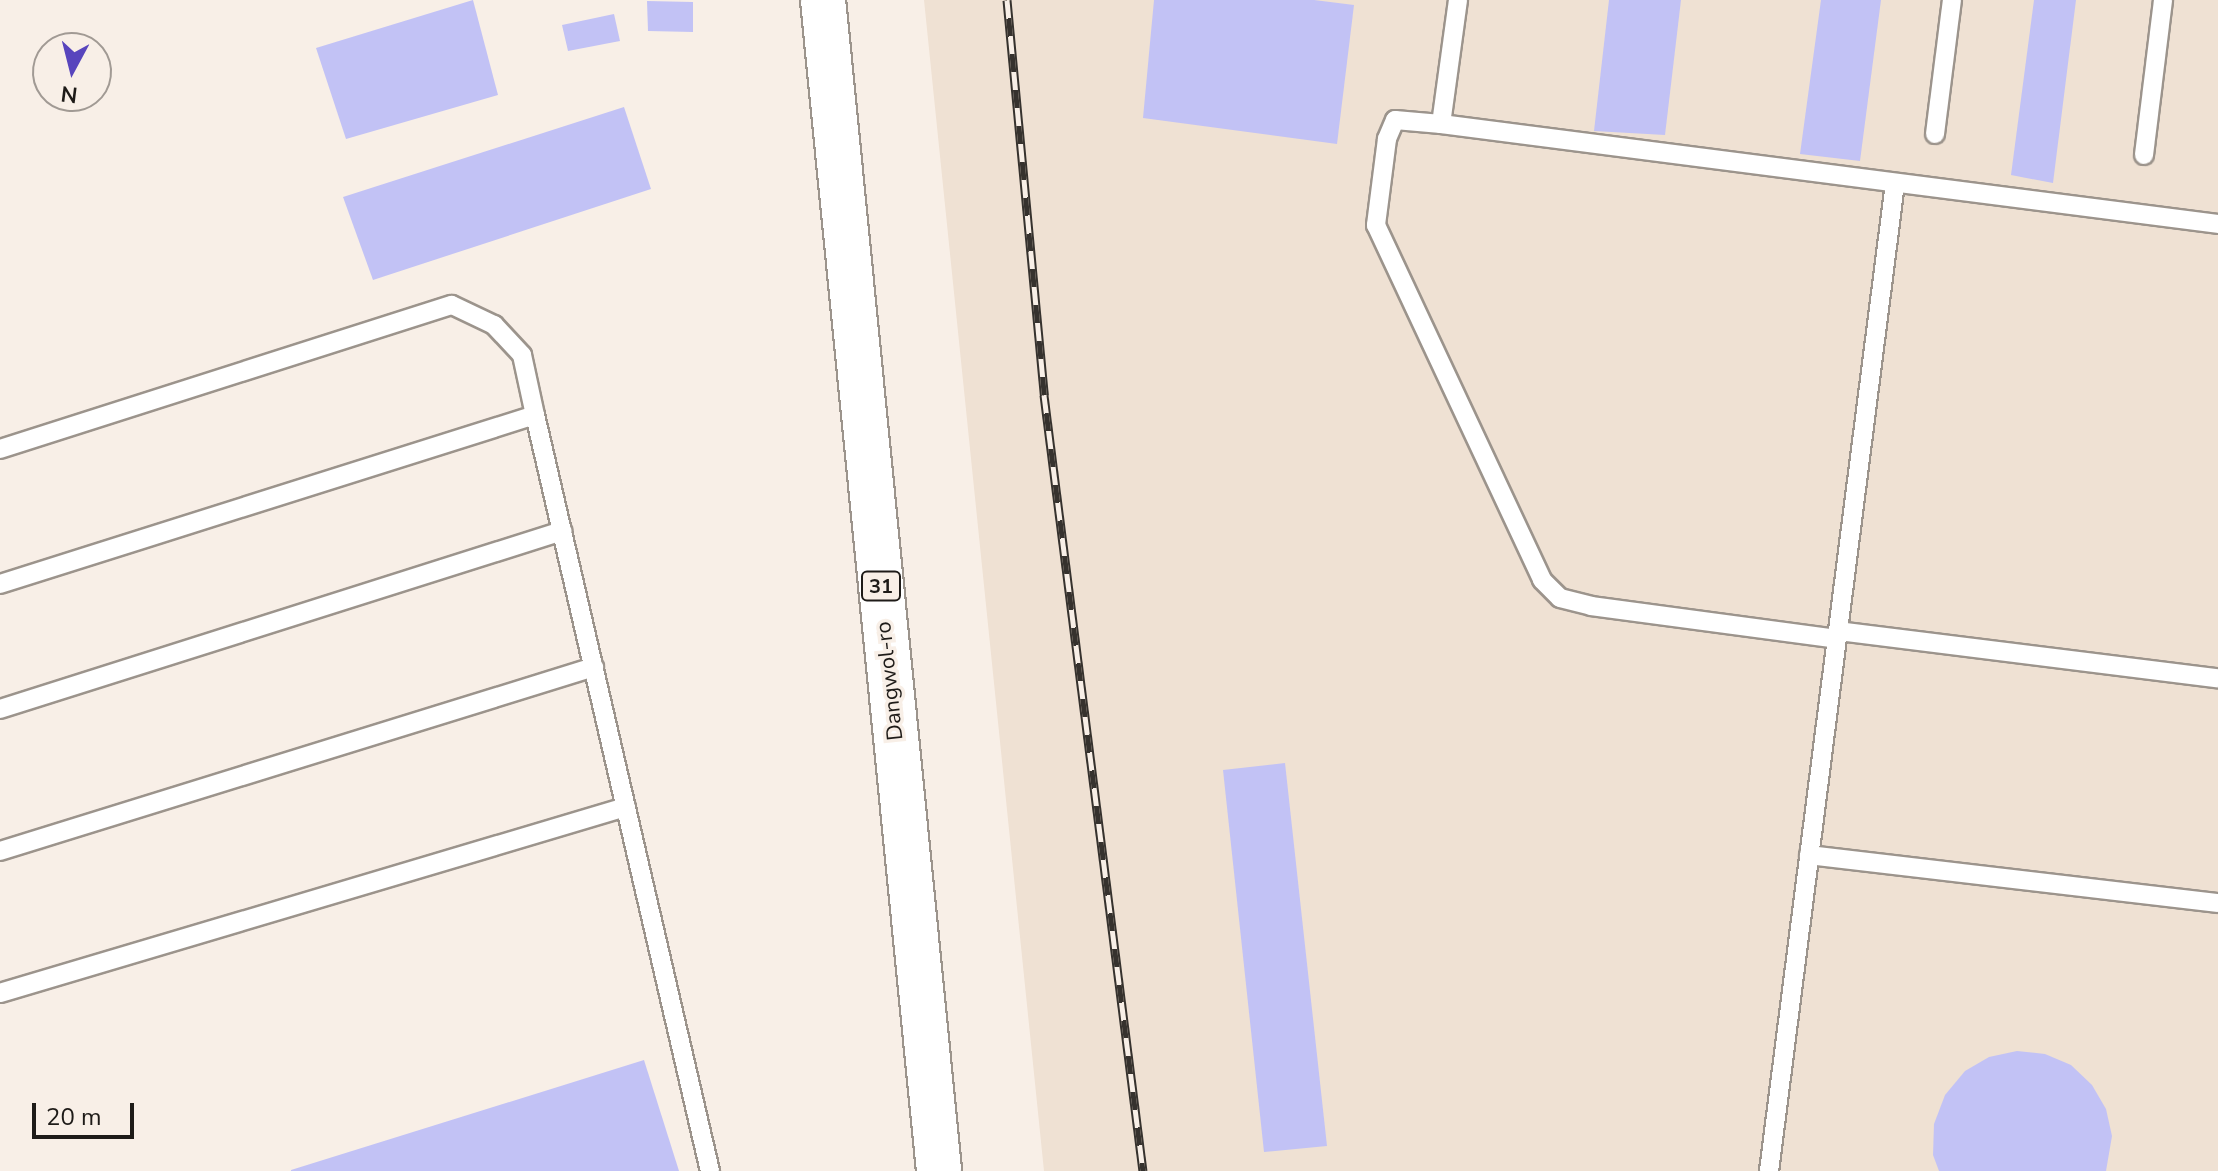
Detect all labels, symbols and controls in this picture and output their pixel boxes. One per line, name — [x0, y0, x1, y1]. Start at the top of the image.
north arrow — [32, 32, 112, 112]
text: N — [59, 78, 79, 110]
road number: 31 — [861, 570, 901, 602]
street label: Dangwol-ro — [871, 620, 909, 742]
scale bar — [36, 1087, 138, 1137]
text: 20 m — [46, 1101, 102, 1133]

